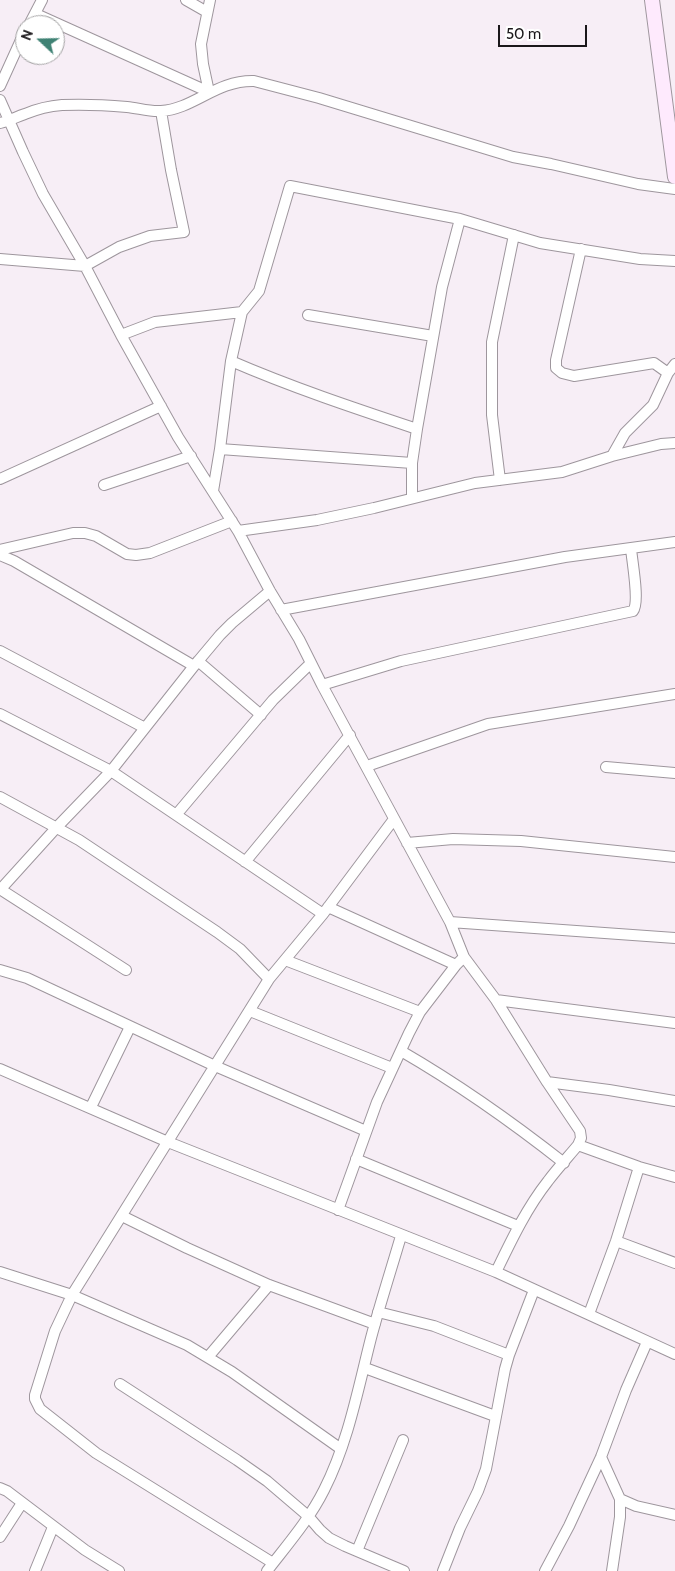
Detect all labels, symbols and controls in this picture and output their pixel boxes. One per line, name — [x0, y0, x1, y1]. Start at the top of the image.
north arrow — [15, 15, 65, 65]
scale bar — [500, 15, 589, 47]
text: 50 m — [506, 25, 541, 43]
text: N — [17, 27, 37, 43]

